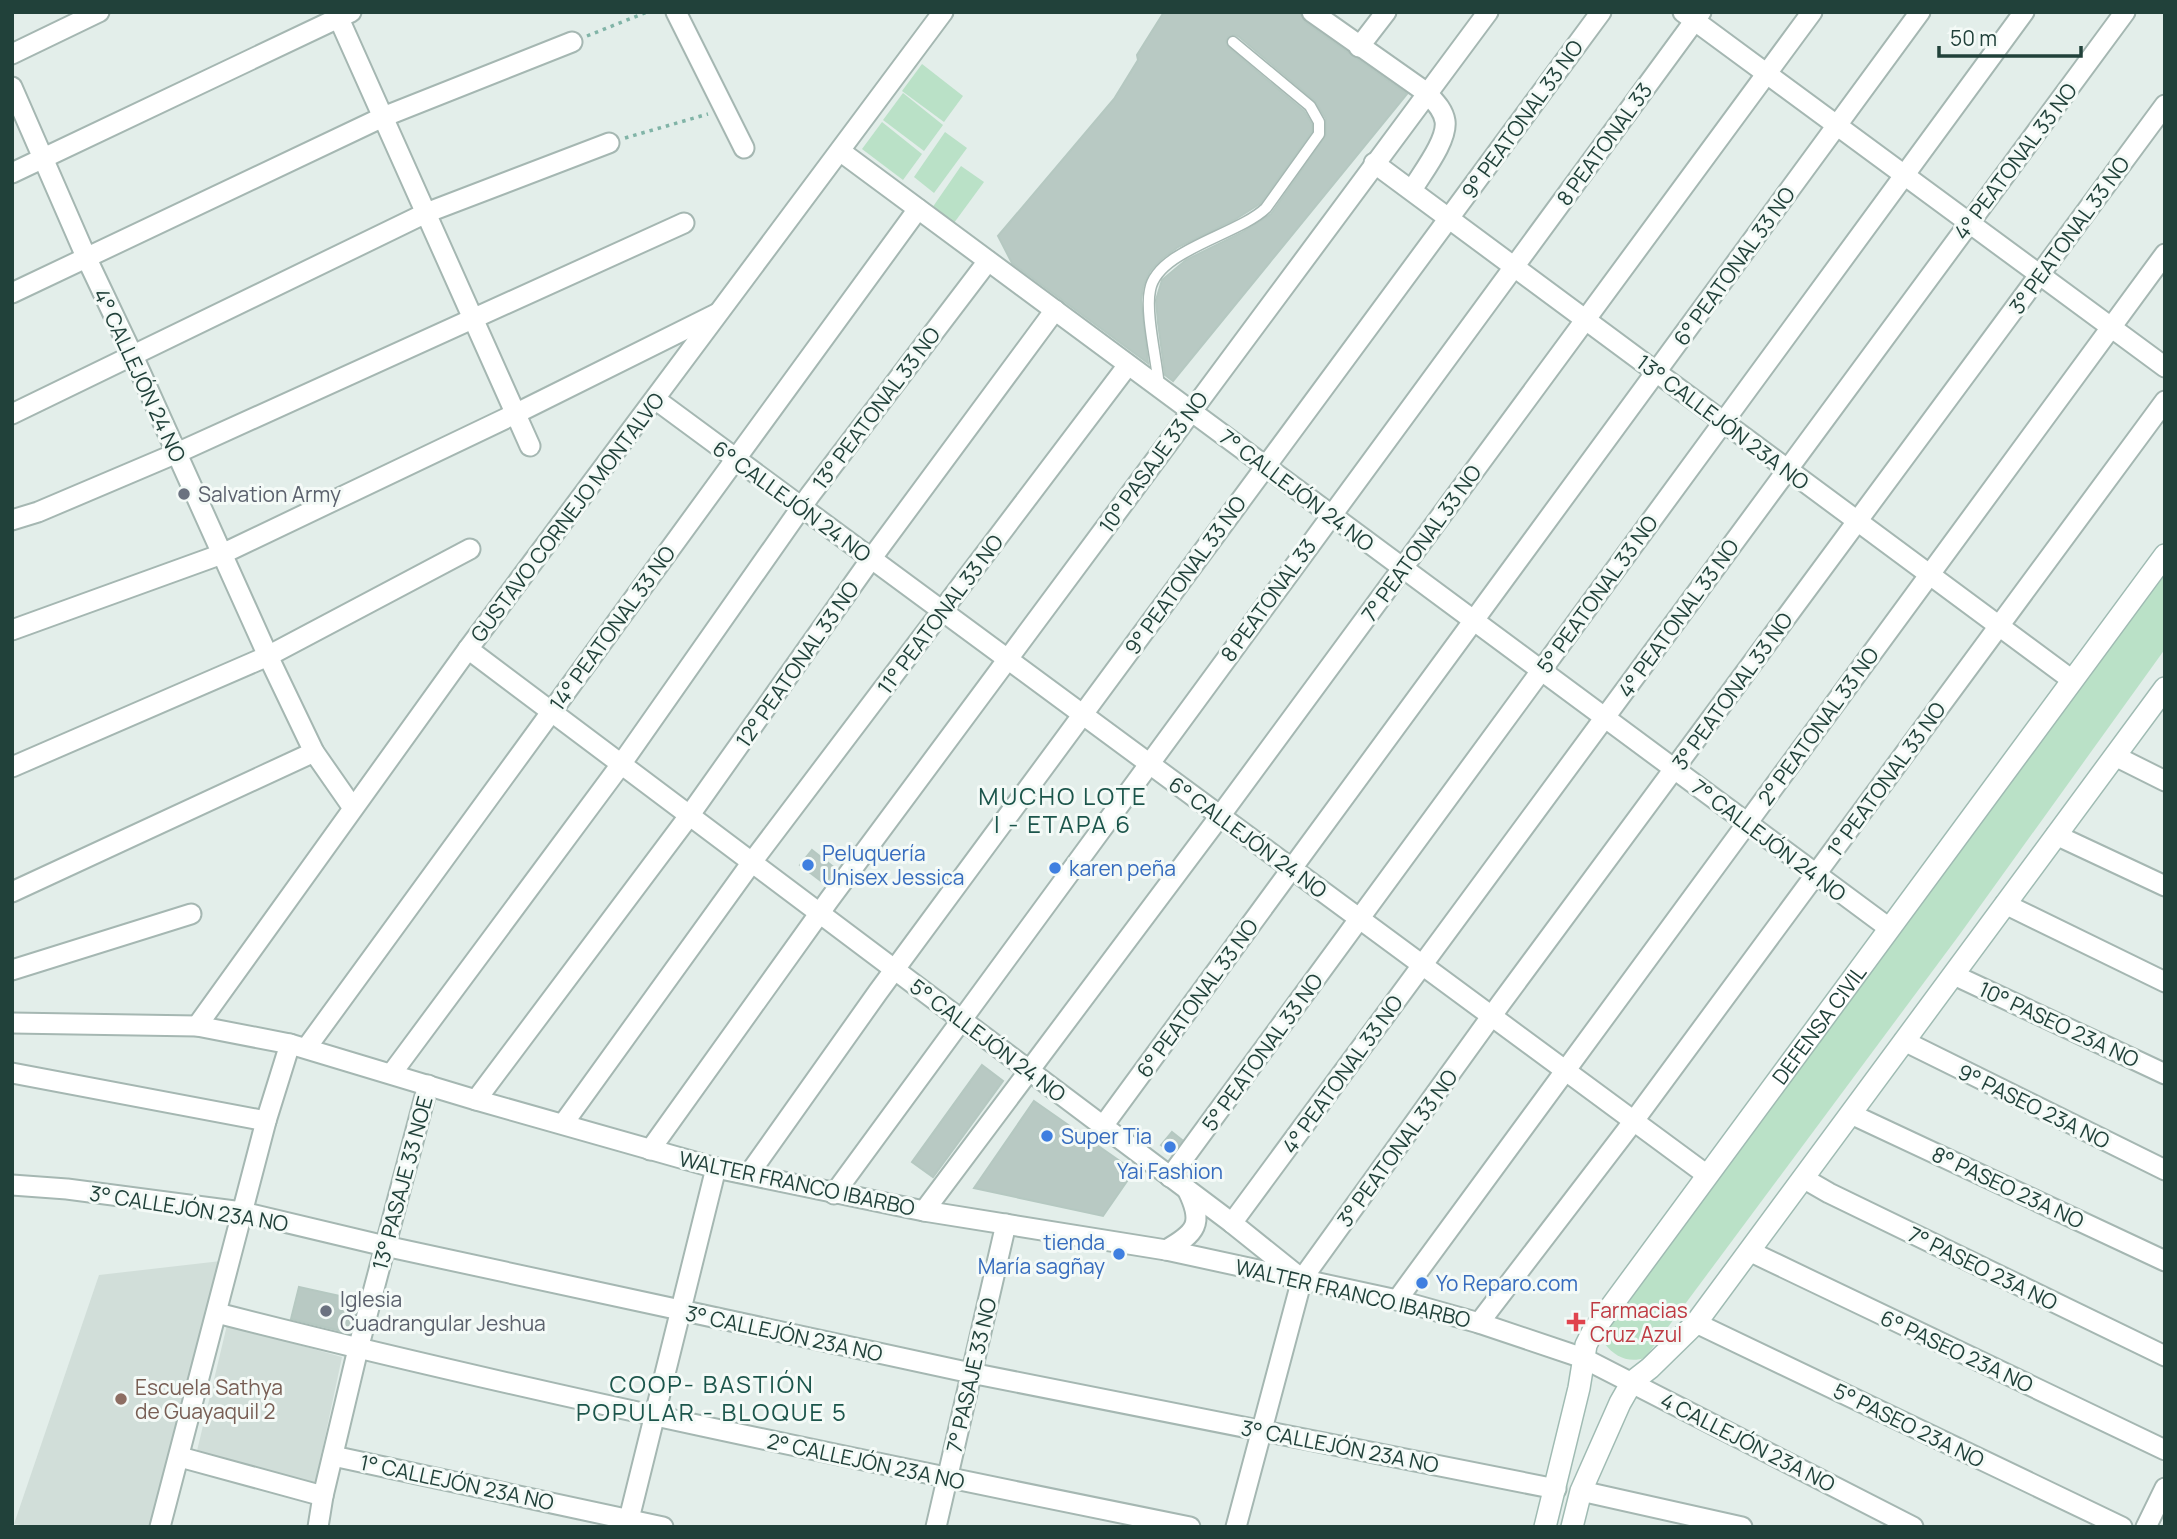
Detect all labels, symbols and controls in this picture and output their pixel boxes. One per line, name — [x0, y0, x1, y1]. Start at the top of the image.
scale bar — [1939, 14, 2081, 58]
text: 50 m — [1950, 24, 1997, 52]
street label: 9° PEATONAL 33 NO — [1455, 34, 1589, 204]
street label: 8 PEATONAL 33 — [1550, 77, 1658, 211]
street label: 4° PEATONAL 33 NO — [1947, 77, 2083, 245]
street label: 3° PEATONAL 33 NO — [2002, 151, 2136, 319]
street label: 6° PEATONAL 33 NO — [1667, 181, 1801, 351]
street label: 4° CALLEJÓN 24 NO — [87, 284, 193, 466]
street label: 13° PEATONAL 33 NO — [806, 321, 946, 495]
street label: 13° CALLEJÓN 23A NO — [1631, 348, 1815, 496]
street label: 10° PASAJE 33 NO — [1092, 386, 1214, 538]
street label: GUSTAVO CORNEJO MONTALVO — [464, 387, 670, 647]
street label: 7° CALLEJÓN 24 NO — [1214, 423, 1380, 557]
street label: 6° CALLEJÓN 24 NO — [707, 434, 877, 568]
street label: 7° PEATONAL 33 NO — [1355, 459, 1487, 627]
place label: Salvation Army — [198, 480, 341, 508]
marker: Salvation Army — [176, 486, 192, 502]
street label: 9° PEATONAL 33 NO — [1118, 490, 1252, 660]
street label: 5° PEATONAL 33 NO — [1530, 509, 1664, 679]
street label: 11° PEATONAL 33 NO — [871, 529, 1009, 699]
street label: 8 PEATONAL 33 — [1214, 533, 1322, 667]
street label: 4° PEATONAL 33 NO — [1611, 533, 1745, 703]
street label: 14° PEATONAL 33 NO — [543, 540, 681, 716]
street label: 12° PEATONAL 33 NO — [729, 575, 865, 753]
street label: 3° PEATONAL 33 NO — [1665, 607, 1799, 775]
street label: 2° PEATONAL 33 NO — [1751, 641, 1885, 811]
street label: 1° PEATONAL 33 NO — [1820, 696, 1952, 862]
street label: 6° CALLEJÓN 24 NO — [1163, 770, 1333, 904]
street label: 7° CALLEJÓN 24 NO — [1686, 773, 1852, 907]
district label: MUCHO LOTE I - ETAPA 6 — [978, 779, 1148, 840]
place label: Peluquería Unisex Jessica — [822, 839, 964, 891]
place label: karen peña — [1069, 854, 1176, 882]
marker: Peluquería Unisex Jessica — [800, 857, 816, 873]
marker: karen peña — [1047, 860, 1063, 876]
street label: 6° PEATONAL 33 NO — [1130, 913, 1264, 1083]
street label: DEFENSA CIVIL — [1766, 959, 1872, 1090]
street label: 5° PEATONAL 33 NO — [1195, 967, 1329, 1137]
street label: 5° CALLEJÓN 24 NO — [904, 972, 1072, 1108]
street label: 10° PASEO 23A NO — [1974, 975, 2144, 1073]
street label: 4° PEATONAL 33 NO — [1275, 989, 1409, 1159]
street label: 9° PASEO 23A NO — [1953, 1057, 2115, 1155]
street label: 3° PEATONAL 33 NO — [1330, 1064, 1464, 1232]
street label: 13° PASAJE 33 NOE — [365, 1093, 439, 1273]
place label: Super Tia — [1061, 1122, 1152, 1150]
marker: Super Tia — [1039, 1128, 1055, 1144]
marker: Yai Fashion — [1162, 1139, 1178, 1155]
street label: 8° PASEO 23A NO — [1927, 1140, 2089, 1234]
street label: WALTER FRANCO IBARBO — [677, 1144, 917, 1222]
place label: Yai Fashion — [1117, 1157, 1223, 1185]
street label: 3° CALLEJÓN 23A NO — [88, 1178, 290, 1238]
street label: 7° PASEO 23A NO — [1904, 1220, 2062, 1316]
place label: tienda María sagñay — [978, 1228, 1105, 1280]
marker: tienda María sagñay — [1111, 1246, 1127, 1262]
street label: WALTER FRANCO IBARBO — [1233, 1252, 1473, 1334]
place label: Yo Reparo.com — [1436, 1269, 1578, 1297]
marker: Yo Reparo.com — [1414, 1275, 1430, 1291]
place label: Iglesia Cuadrangular Jeshua — [340, 1285, 546, 1337]
street label: 7° PASAJE 33 NO — [940, 1295, 1002, 1455]
place label: Farmacias Cruz Azul — [1590, 1296, 1688, 1348]
street label: 3° CALLEJÓN 23A NO — [683, 1298, 885, 1368]
marker: Iglesia Cuadrangular Jeshua — [318, 1303, 334, 1319]
street label: 6° PASEO 23A NO — [1876, 1303, 2038, 1399]
marker: Farmacias Cruz Azul — [1568, 1314, 1584, 1330]
district label: COOP- BASTIÓN POPULAR - BLOQUE 5 — [576, 1367, 848, 1428]
place label: Escuela Sathya de Guayaquil 2 — [135, 1373, 283, 1425]
street label: 5° PASEO 23A NO — [1829, 1376, 1989, 1474]
street label: 4 CALLEJÓN 23A NO — [1656, 1386, 1840, 1498]
marker: Escuela Sathya de Guayaquil 2 — [113, 1391, 129, 1407]
street label: 3° CALLEJÓN 23A NO — [1239, 1413, 1441, 1479]
street label: 2° CALLEJÓN 23A NO — [765, 1426, 967, 1496]
street label: 1° CALLEJÓN 23A NO — [358, 1448, 556, 1516]

